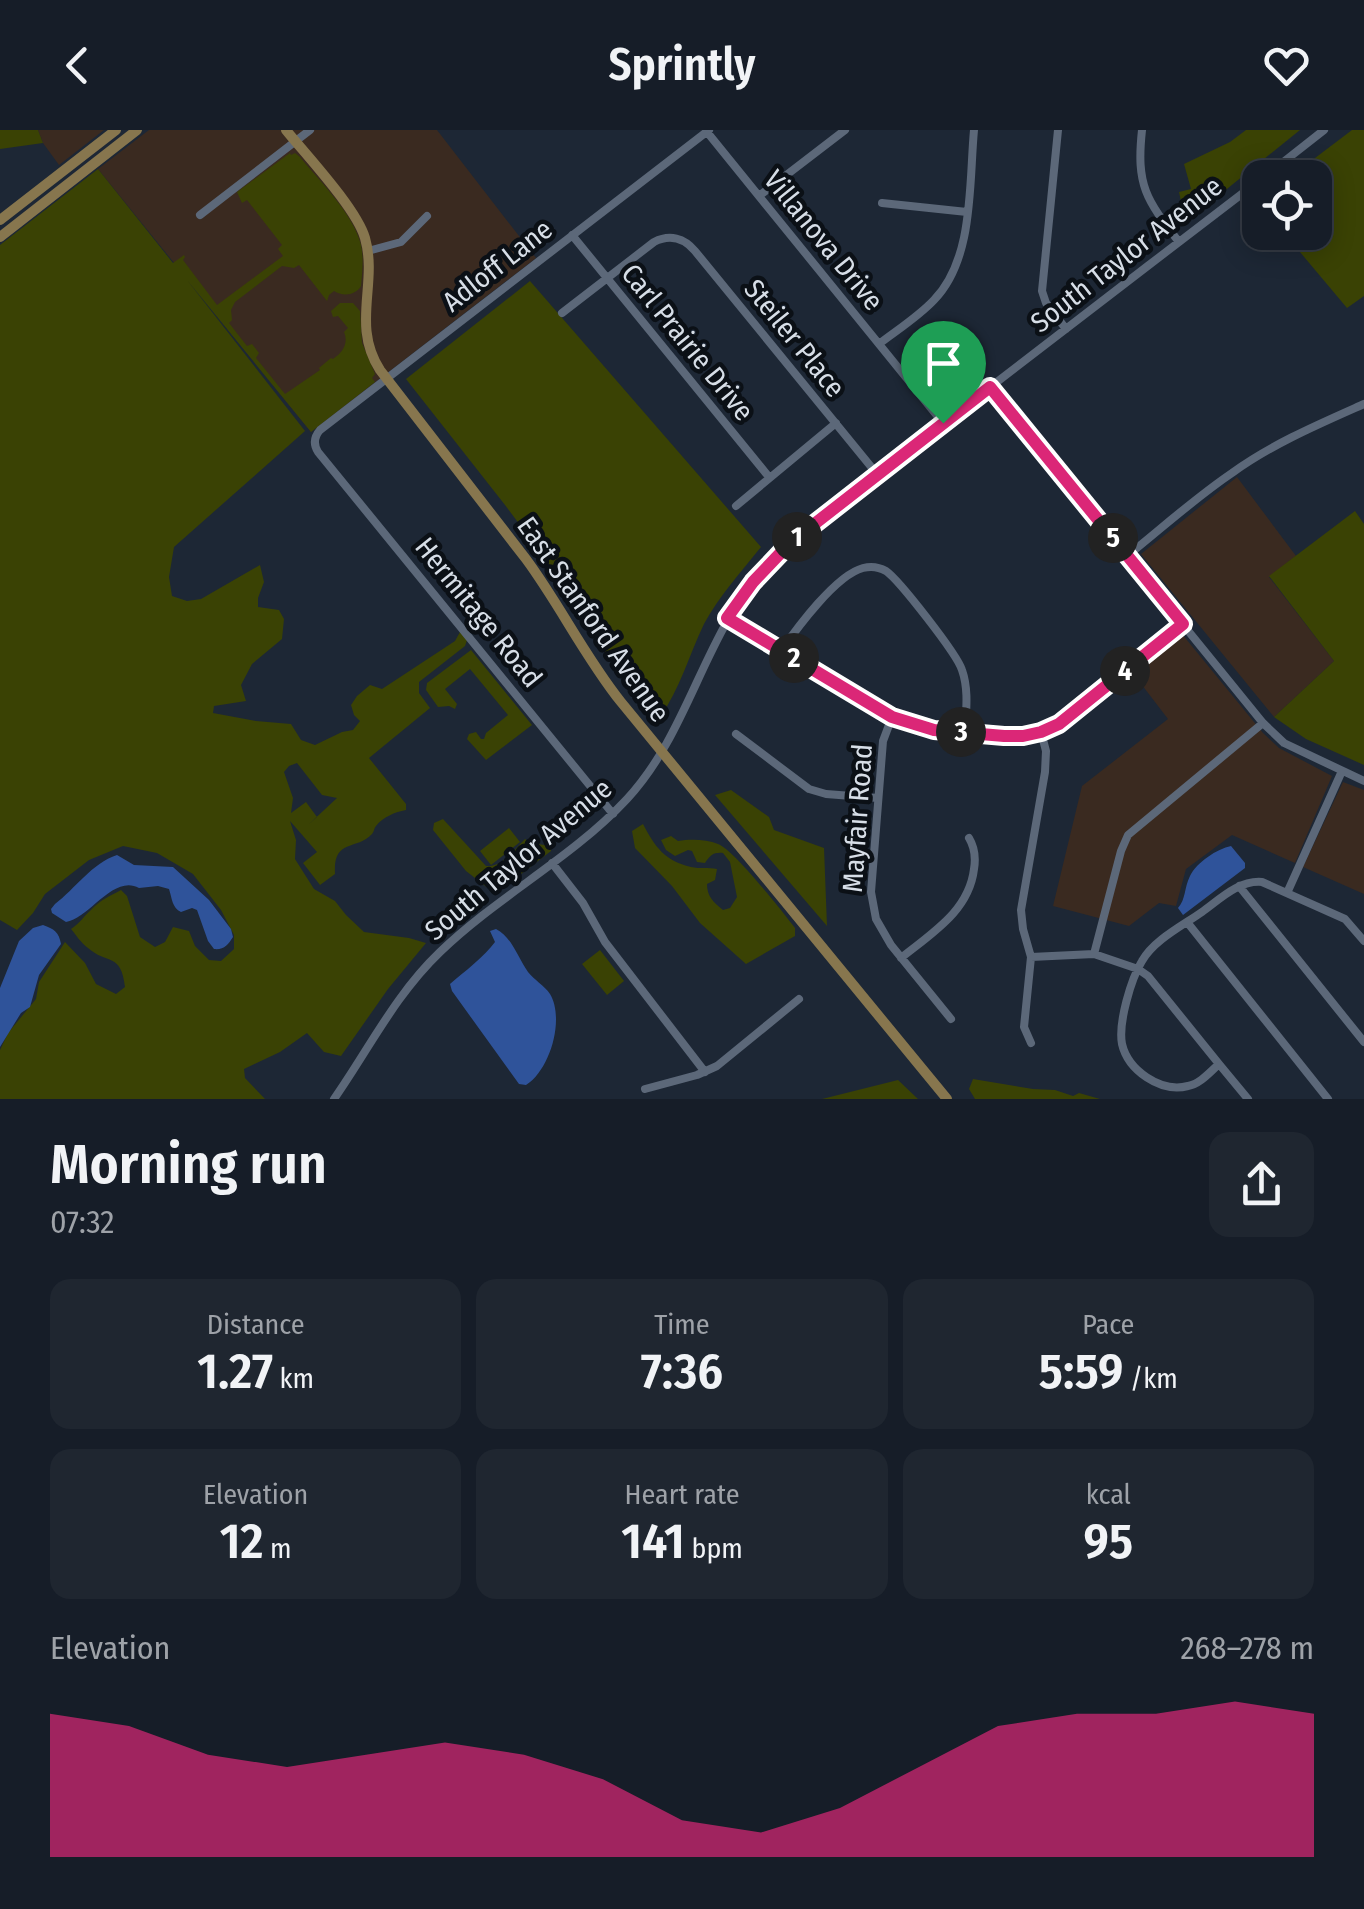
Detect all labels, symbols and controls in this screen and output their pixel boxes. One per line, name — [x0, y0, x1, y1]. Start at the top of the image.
icon: back — [50, 38, 105, 93]
text: Sprintly — [609, 38, 755, 92]
icon: heart — [1259, 38, 1314, 93]
map controls — [1242, 160, 1332, 250]
button: locate — [1242, 160, 1332, 250]
street label: Villanova Drive — [757, 164, 890, 317]
street label: South Taylor Avenue — [1024, 169, 1228, 339]
street label: Adloff Lane — [436, 212, 559, 318]
street label: Carl Prairie Drive — [614, 257, 761, 427]
street label: Steiler Place — [737, 273, 852, 404]
pin — [901, 321, 986, 424]
icon: arrive — [916, 336, 971, 391]
street label: East Stanford Avenue — [510, 510, 677, 728]
pin: 1 — [772, 512, 822, 562]
pin: 5 — [1088, 513, 1138, 563]
text: 1 — [791, 520, 803, 553]
text: 5 — [1106, 521, 1120, 554]
street label: Hermitage Road — [408, 531, 549, 694]
pin: 2 — [769, 633, 819, 683]
text: 2 — [788, 641, 800, 674]
pin: 4 — [1100, 646, 1150, 696]
text: 4 — [1118, 654, 1132, 687]
pin: 3 — [936, 707, 986, 757]
text: 3 — [954, 715, 968, 748]
street label: Mayfair Road — [836, 743, 879, 893]
street label: South Taylor Avenue — [418, 772, 618, 947]
text: Morning run — [50, 1132, 327, 1198]
button: share — [1209, 1132, 1314, 1237]
text: 07:32 — [50, 1203, 114, 1241]
text: Distance — [207, 1308, 305, 1341]
text: Time — [654, 1308, 710, 1341]
text: Pace — [1082, 1308, 1134, 1341]
text: 1.27 — [197, 1341, 273, 1401]
text: 7:36 — [641, 1341, 723, 1401]
text: 5:59 — [1039, 1341, 1124, 1401]
text: km — [273, 1362, 314, 1395]
text: /km — [1124, 1362, 1178, 1395]
text: Elevation — [203, 1478, 308, 1511]
text: Heart rate — [625, 1478, 739, 1511]
text: kcal — [1086, 1478, 1131, 1511]
text: 12 — [220, 1511, 263, 1571]
text: 141 — [621, 1511, 685, 1571]
text: 95 — [1084, 1511, 1133, 1571]
text: m — [263, 1532, 292, 1565]
text: bpm — [685, 1532, 743, 1565]
text: Elevation — [50, 1629, 170, 1667]
text: 268–278 m — [1180, 1629, 1314, 1667]

